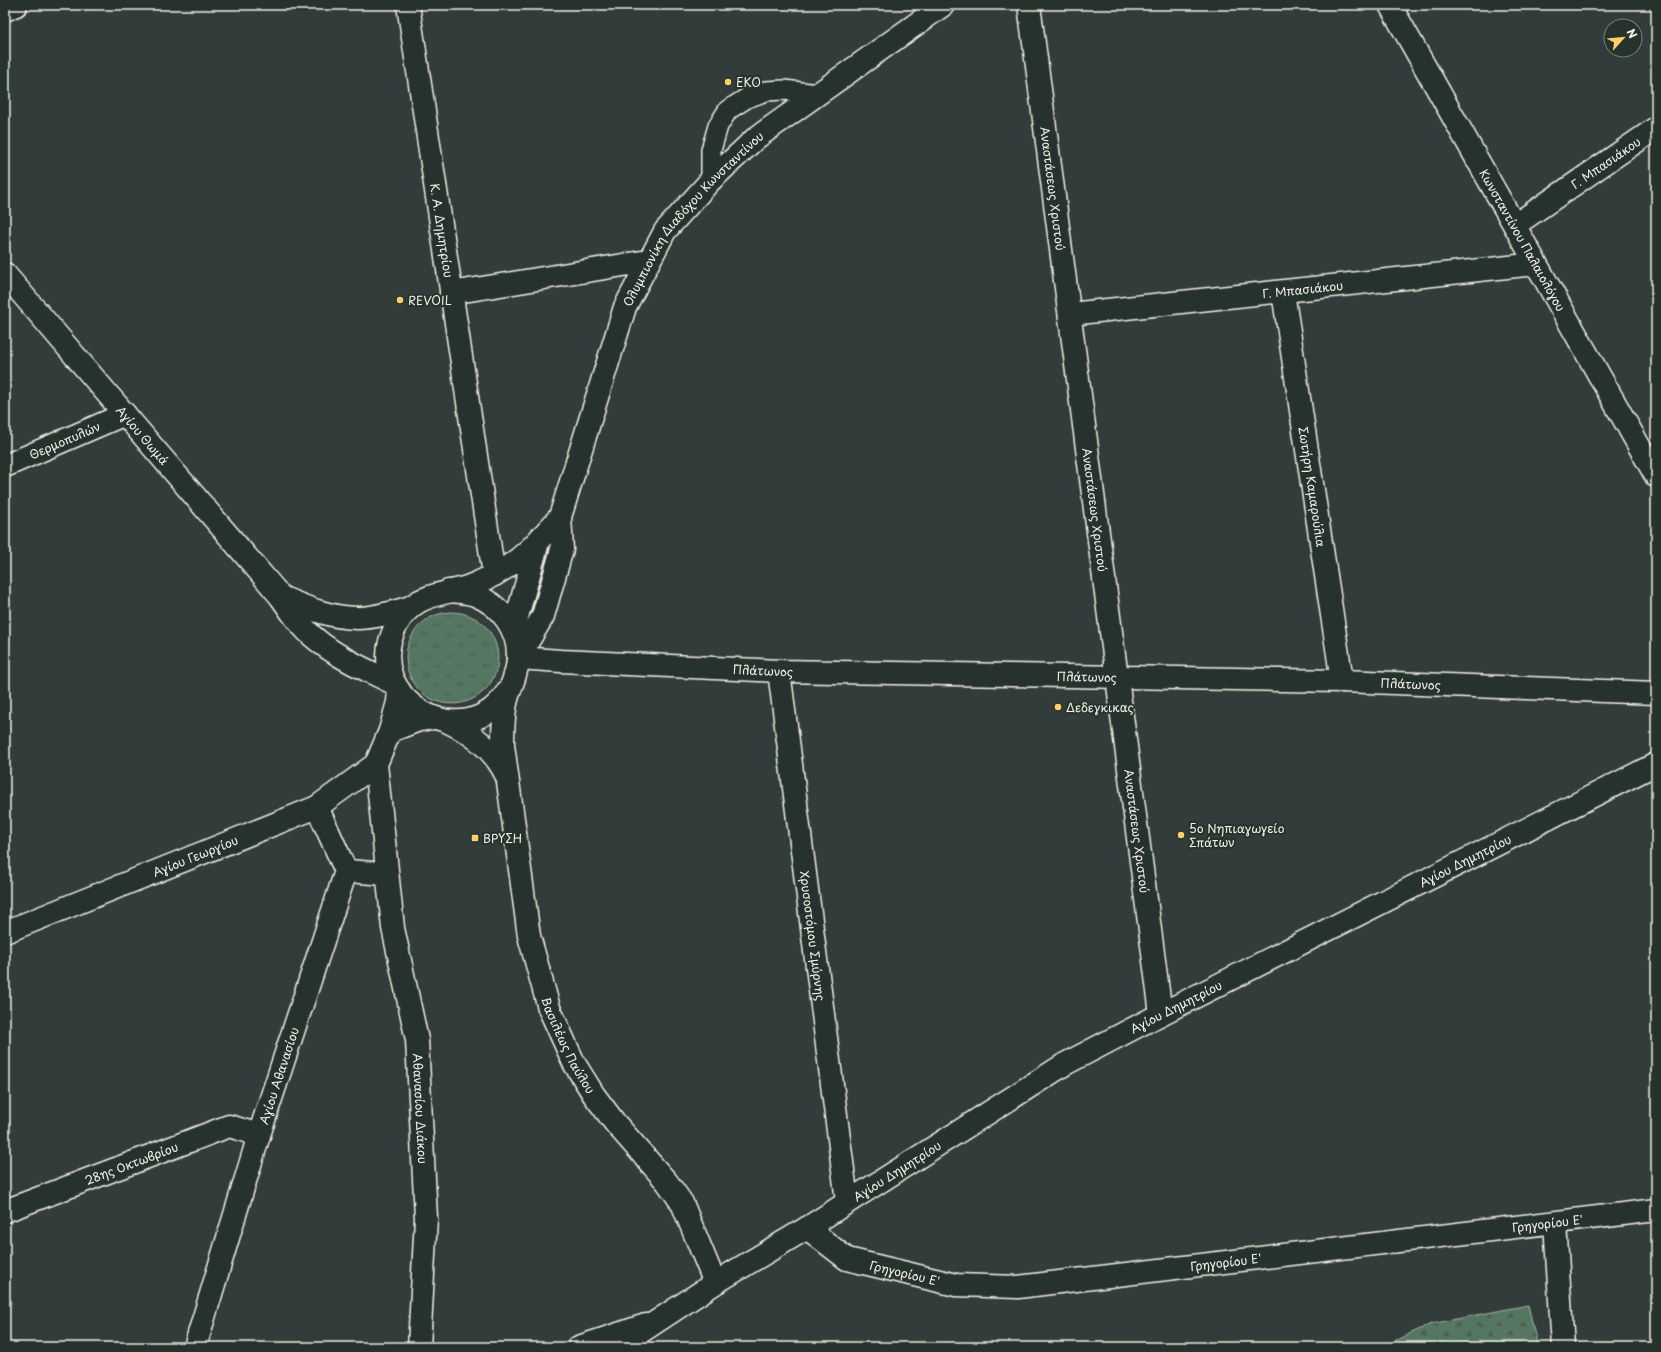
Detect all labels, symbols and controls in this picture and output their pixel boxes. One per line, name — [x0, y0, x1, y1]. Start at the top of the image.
north arrow — [1603, 18, 1643, 58]
text: N — [1623, 25, 1642, 41]
place label: EKO — [736, 73, 761, 91]
marker: EKO — [723, 77, 733, 87]
street label: Αναστάσεως Χριστού — [1036, 125, 1070, 252]
street label: Ολυμπιονίκη Διαδόχου Κωνσταντίνου — [618, 127, 767, 309]
street label: Γ. Μπασιάκου — [1567, 132, 1644, 193]
street label: Κωνσταντίνου Παλαιολόγου — [1475, 166, 1570, 315]
street label: Κ. Α. Δημητρίου — [426, 182, 458, 279]
street label: Γ. Μπασιάκου — [1261, 276, 1344, 302]
place label: REVOIL — [408, 291, 452, 309]
marker: REVOIL — [395, 295, 405, 305]
street label: Αγίου Θωμά — [112, 402, 173, 469]
street label: Θερμοπυλών — [26, 417, 103, 463]
street label: Σωτήρη Καμαρούλια — [1295, 425, 1331, 548]
street label: Αναστάσεως Χριστού — [1078, 447, 1112, 573]
street label: Πλάτωνος — [732, 660, 793, 680]
street label: Πλάτωνος — [1056, 667, 1117, 686]
street label: Πλάτωνος — [1380, 673, 1441, 694]
place label: Δεδεγκικας — [1066, 698, 1134, 716]
marker: Δεδεγκικας — [1053, 702, 1063, 712]
street label: Αναστάσεως Χριστού — [1120, 768, 1154, 894]
place label: 5ο Νηπιαγωγείο Σπάτων — [1189, 819, 1285, 851]
place label: ΒΡΥΣΗ — [483, 829, 522, 847]
marker: 5ο Νηπιαγωγείο Σπάτων — [1176, 830, 1186, 840]
street label: Αγίου Δημητρίου — [1416, 830, 1514, 891]
street label: Αγίου Γεωργίου — [150, 831, 241, 881]
marker: ΒΡΥΣΗ — [470, 833, 480, 843]
street label: Χρυσοστόμου Σμύρνης — [796, 870, 830, 1002]
street label: Αγίου Δημητρίου — [1127, 976, 1225, 1038]
street label: Βασιλέως Παύλου — [537, 995, 600, 1097]
street label: Αγίου Αθανασίου — [254, 1025, 303, 1126]
street label: Αθανασίου Διάκου — [409, 1053, 432, 1164]
street label: Αγίου Δημητρίου — [849, 1136, 945, 1206]
street label: 28ης Οκτωβρίου — [82, 1137, 181, 1189]
street label: Γρηγορίου Ε' — [1511, 1210, 1584, 1236]
street label: Γρηγορίου Ε' — [1189, 1249, 1262, 1275]
street label: Γρηγορίου Ε' — [868, 1256, 942, 1290]

